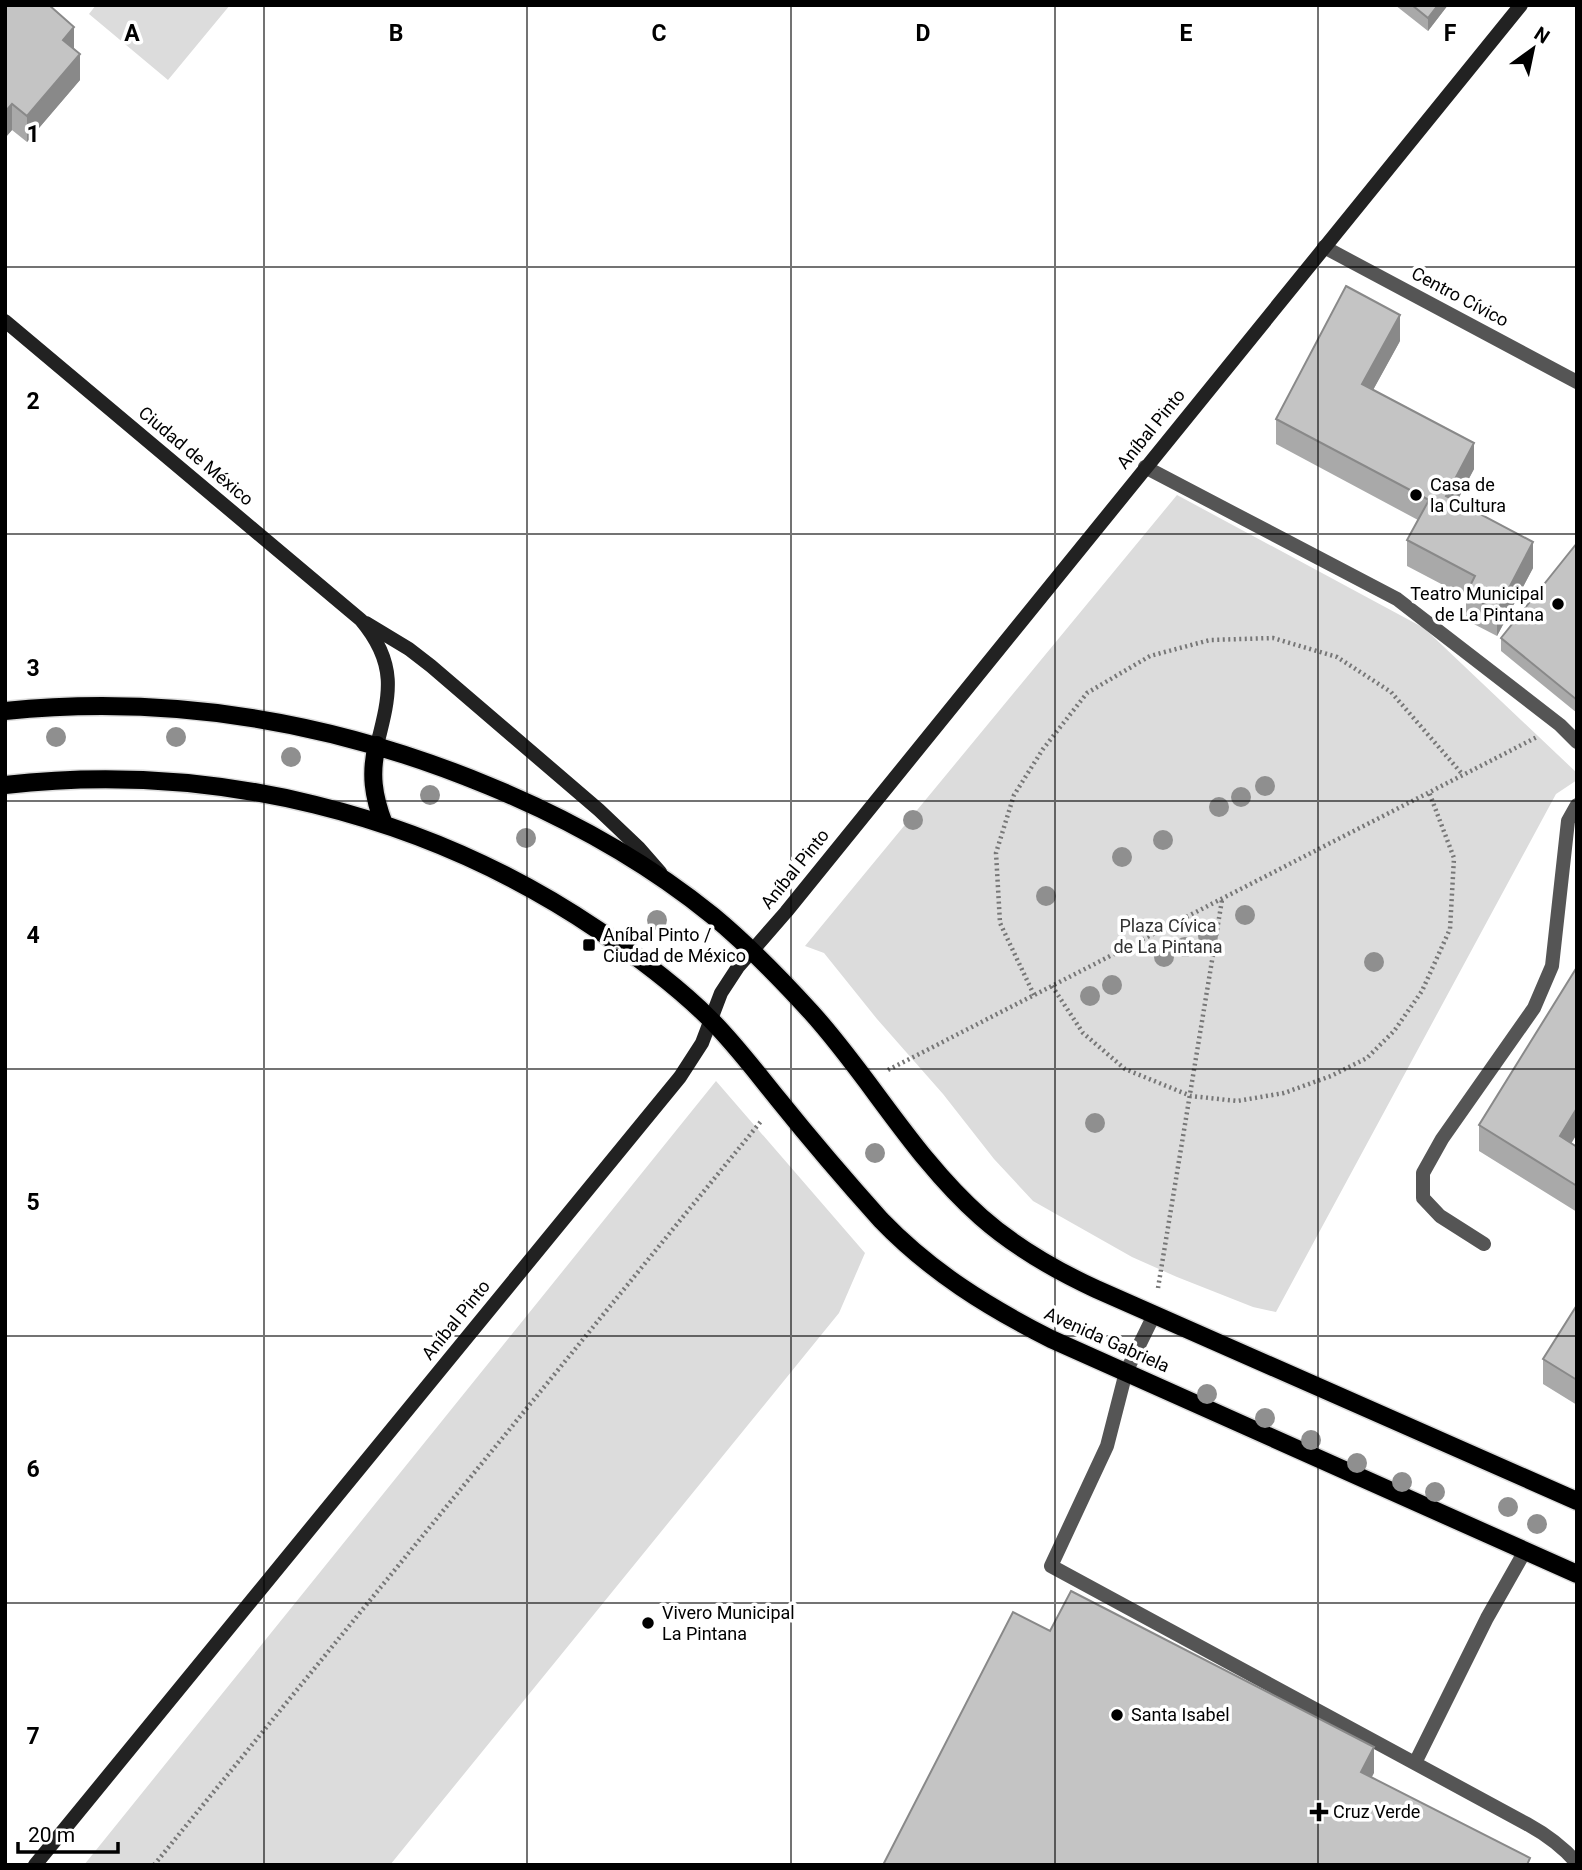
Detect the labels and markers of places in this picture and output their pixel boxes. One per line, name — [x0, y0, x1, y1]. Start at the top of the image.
place label: Casa de la Cultura — [1430, 474, 1506, 516]
marker: Casa de la Cultura — [1408, 487, 1424, 503]
place label: Teatro Municipal de La Pintana — [1410, 583, 1544, 625]
marker: Teatro Municipal de La Pintana — [1550, 596, 1566, 612]
place label: Aníbal Pinto / Ciudad de México — [603, 924, 746, 966]
marker: Aníbal Pinto / Ciudad de México — [581, 937, 597, 953]
place label: Vivero Municipal La Pintana — [662, 1602, 795, 1644]
marker: Vivero Municipal La Pintana — [640, 1615, 656, 1631]
place label: Santa Isabel — [1131, 1704, 1230, 1725]
marker: Santa Isabel — [1109, 1707, 1125, 1723]
place label: Cruz Verde — [1333, 1801, 1420, 1822]
marker: Cruz Verde — [1311, 1804, 1327, 1820]

